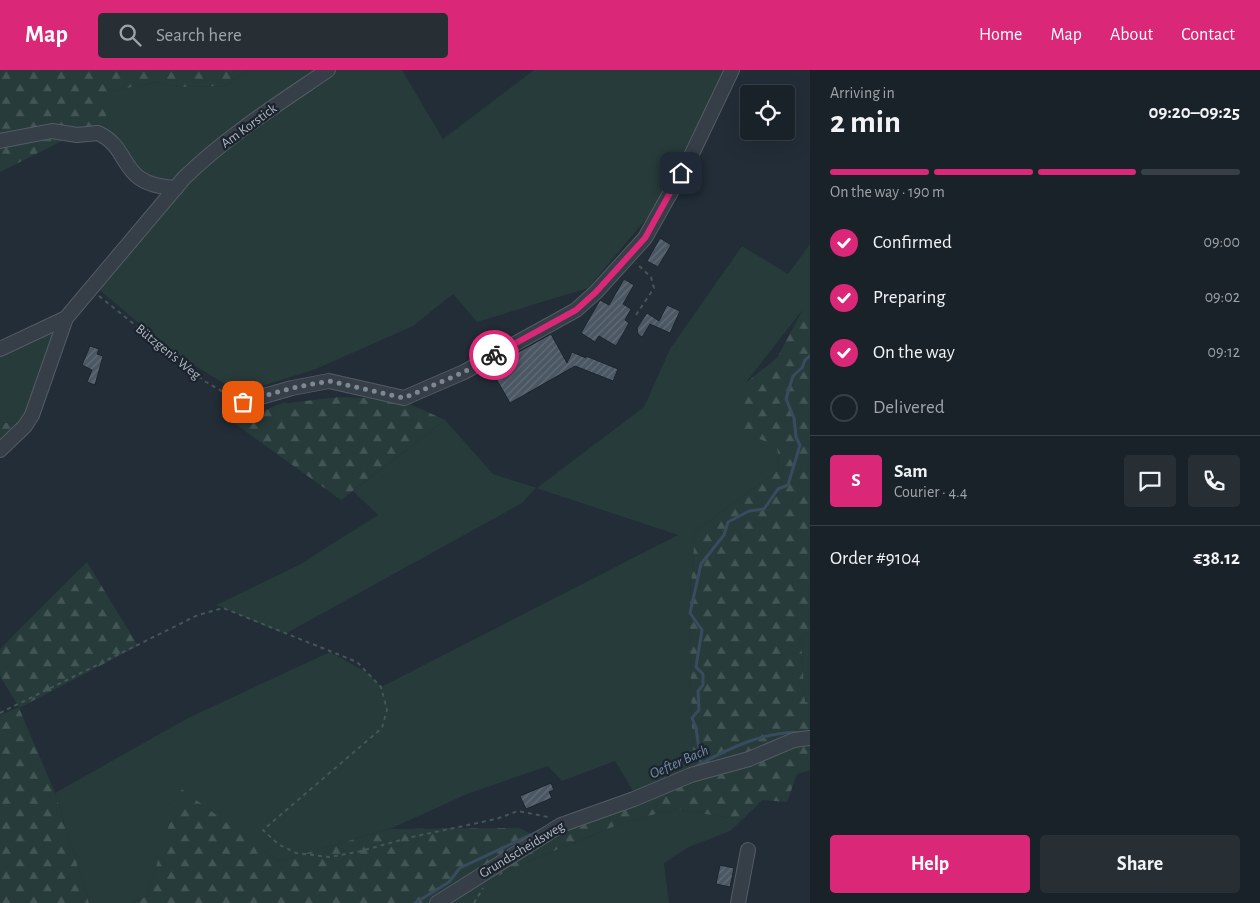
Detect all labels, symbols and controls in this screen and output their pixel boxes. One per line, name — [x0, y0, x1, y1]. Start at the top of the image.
search box — [98, 13, 448, 58]
icon: search — [116, 21, 144, 49]
text: Map — [25, 23, 68, 47]
text: Search here — [156, 26, 242, 45]
text: Home — [979, 26, 1022, 44]
text: Map — [1050, 26, 1082, 44]
text: About — [1110, 26, 1153, 44]
text: Contact — [1181, 26, 1235, 44]
map controls — [740, 85, 795, 140]
button: locate — [740, 85, 795, 140]
text: Arriving in — [830, 85, 895, 101]
street label: Am Korstick — [219, 101, 280, 151]
text: 09:20–09:25 — [1148, 103, 1240, 122]
text: 2 min — [830, 106, 901, 138]
pin — [660, 152, 702, 194]
icon: home — [667, 159, 695, 187]
text: On the way · 190 m — [830, 184, 945, 200]
icon: check — [830, 229, 858, 257]
text: Confirmed — [873, 233, 952, 252]
text: 09:00 — [1203, 234, 1240, 250]
icon: check — [830, 284, 858, 312]
text: Preparing — [873, 288, 946, 307]
text: 09:02 — [1205, 289, 1240, 305]
street label: Bützgen's Weg — [133, 322, 203, 383]
courier — [469, 330, 519, 380]
icon: check — [830, 339, 858, 367]
icon: bike — [480, 341, 508, 369]
text: On the way — [873, 343, 955, 362]
text: 09:12 — [1208, 344, 1240, 360]
pin — [222, 381, 264, 423]
icon: bag — [229, 388, 257, 416]
text: Delivered — [873, 398, 945, 417]
button: chat — [1124, 455, 1176, 507]
button: phone — [1188, 455, 1240, 507]
text: Sam — [894, 462, 928, 481]
text: S — [851, 471, 861, 490]
text: Courier · 4.4 — [894, 484, 967, 500]
text: Order #9104 — [830, 549, 921, 568]
text: €38.12 — [1193, 549, 1240, 568]
water label: Oefter Bach — [647, 742, 711, 782]
street label: Grundscheidsweg — [477, 819, 567, 881]
button: Help — [830, 835, 1030, 893]
button: Share — [1040, 835, 1240, 893]

